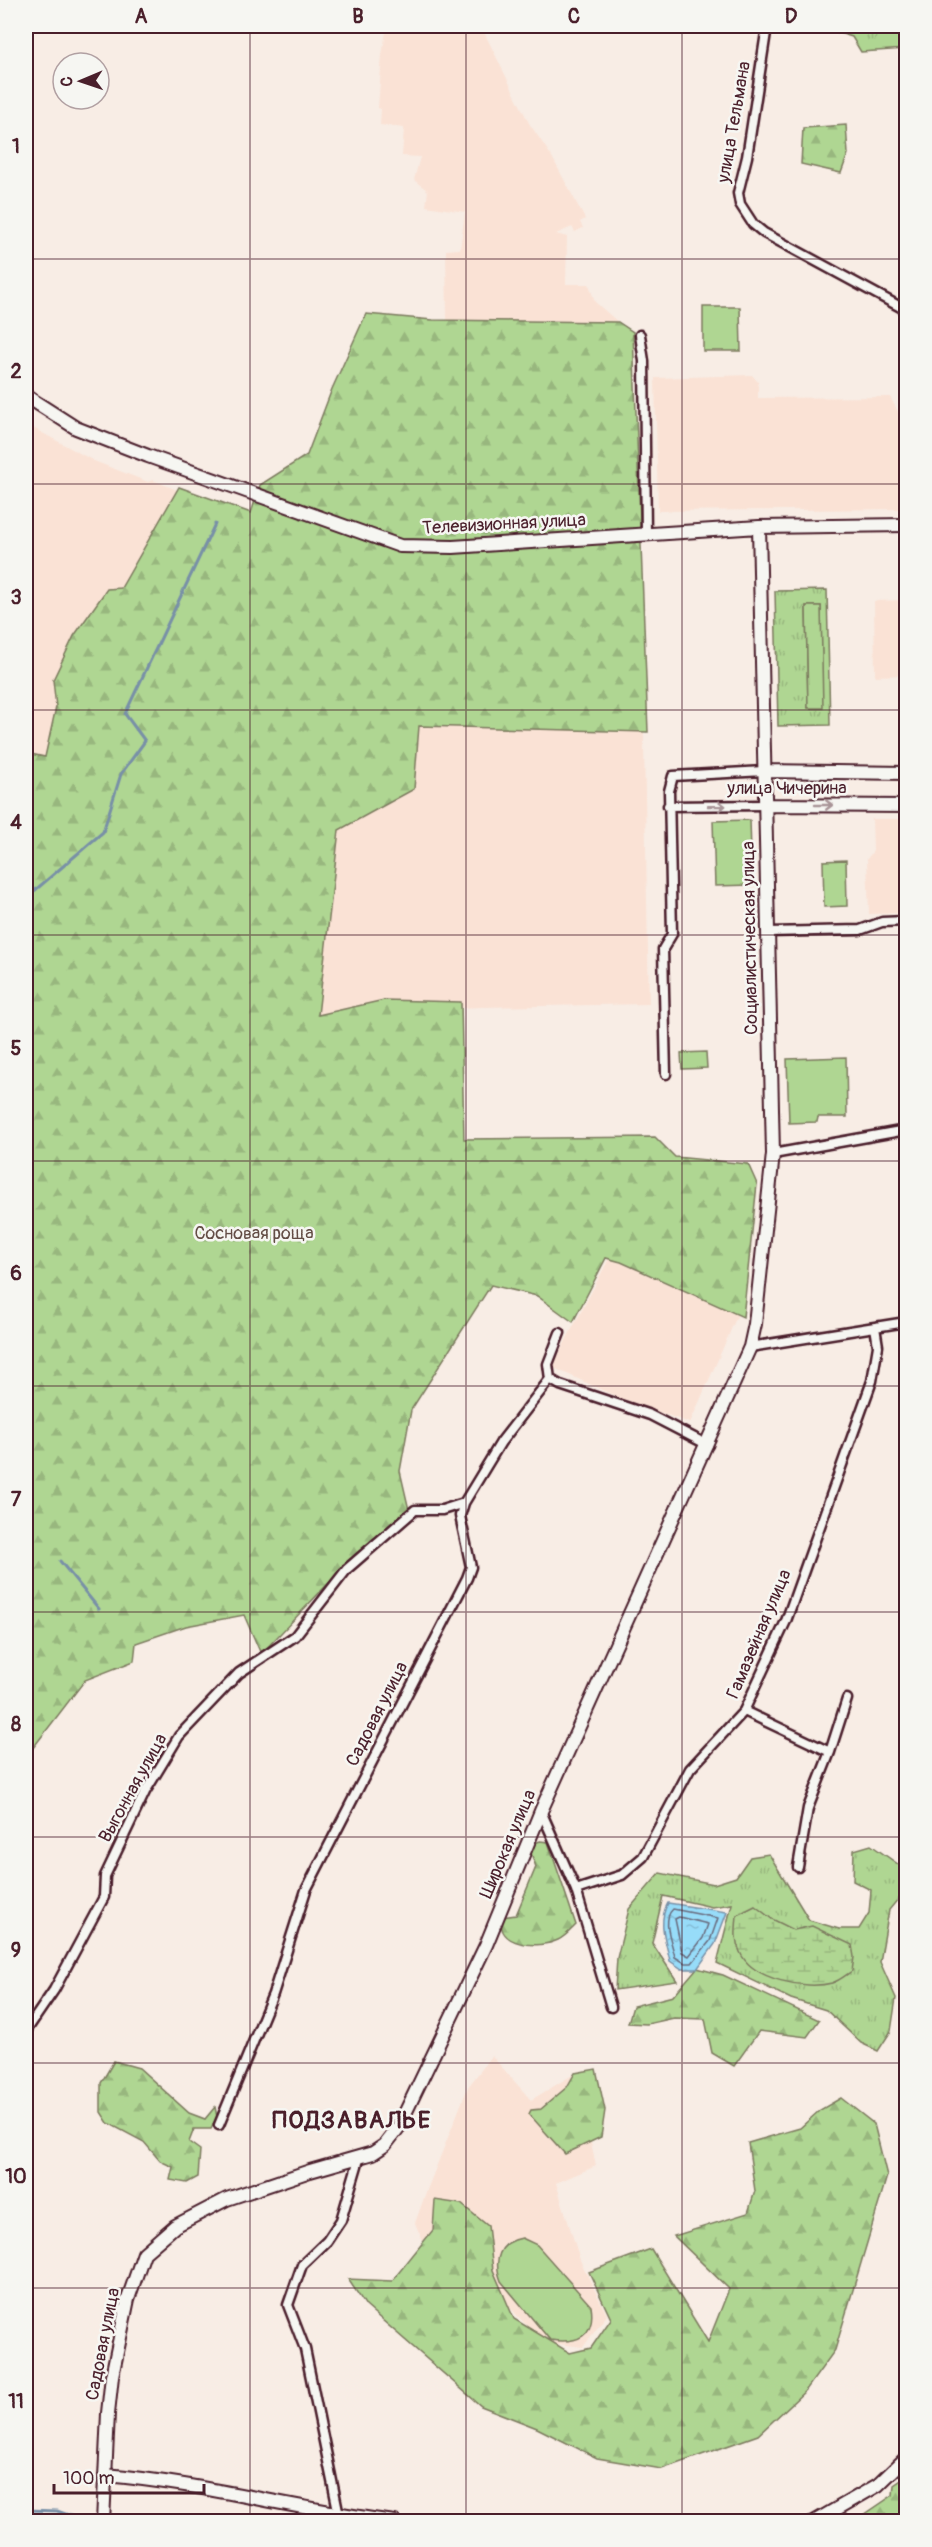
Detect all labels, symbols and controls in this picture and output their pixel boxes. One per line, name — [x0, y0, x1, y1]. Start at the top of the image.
text: A — [135, 4, 148, 29]
text: B — [352, 4, 364, 29]
text: C — [568, 4, 580, 29]
text: D — [785, 4, 798, 29]
north arrow — [51, 51, 111, 111]
street label: улица Тельмана — [712, 59, 756, 186]
text: С — [57, 76, 77, 87]
text: 1 — [12, 134, 20, 159]
text: 2 — [10, 359, 22, 384]
street label: Телевизионная улица — [422, 508, 586, 540]
text: 3 — [10, 585, 22, 610]
street label: улица Чичерина — [726, 777, 847, 800]
one-way arrow — [813, 799, 833, 811]
one-way arrow — [706, 800, 726, 812]
text: 4 — [10, 810, 22, 835]
street label: Социалистическая улица — [737, 841, 763, 1035]
text: 5 — [11, 1036, 22, 1061]
park label: Сосновая роща — [194, 1222, 314, 1245]
text: 6 — [10, 1261, 22, 1286]
text: 7 — [11, 1487, 22, 1512]
street label: Гамазейная улица — [721, 1566, 797, 1702]
street label: Садовая улица — [341, 1658, 413, 1770]
text: 8 — [11, 1712, 21, 1737]
street label: Выгонная улица — [94, 1729, 172, 1847]
street label: Широкая улица — [475, 1786, 541, 1902]
text: 9 — [11, 1938, 21, 1963]
district label: ПОДЗАВАЛЬЕ — [272, 2106, 432, 2135]
text: 10 — [5, 2164, 27, 2189]
street label: Садовая улица — [81, 2286, 125, 2402]
text: 11 — [8, 2389, 24, 2414]
scale bar — [54, 2457, 204, 2495]
text: 100 m — [63, 2467, 115, 2490]

